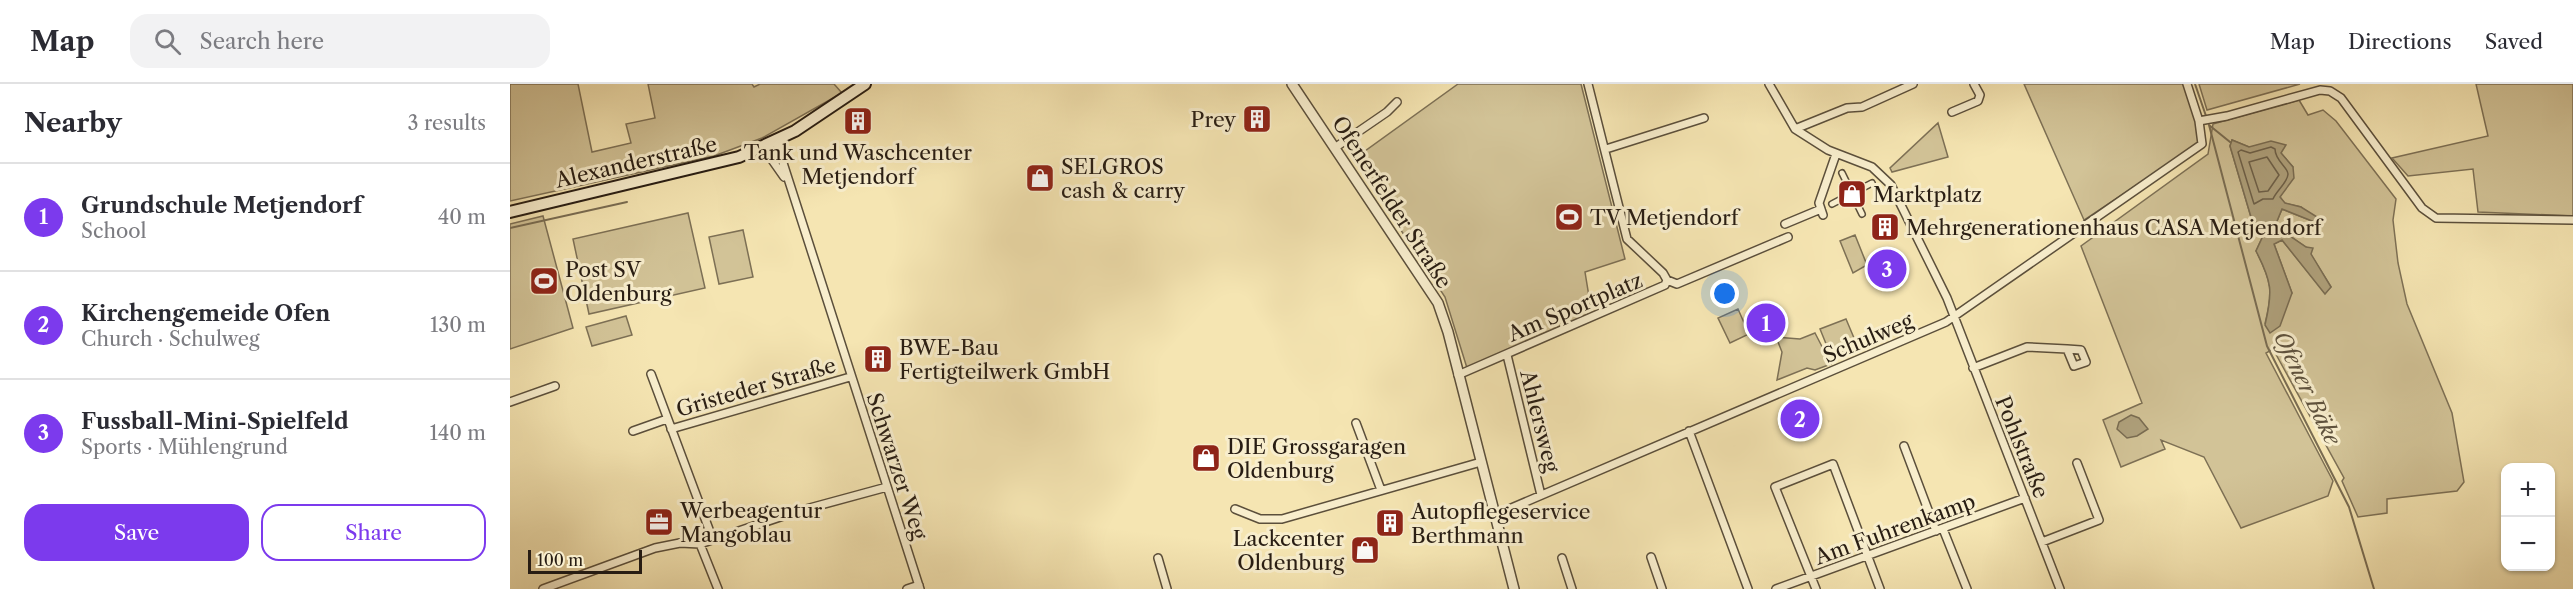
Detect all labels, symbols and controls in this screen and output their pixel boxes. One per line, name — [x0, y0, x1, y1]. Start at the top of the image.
search box — [130, 14, 550, 68]
text: Map — [30, 24, 94, 58]
icon: search — [151, 25, 184, 58]
text: Search here — [199, 28, 324, 55]
text: Map — [2270, 29, 2315, 54]
text: Directions — [2348, 29, 2452, 54]
text: Saved — [2485, 29, 2543, 54]
building icon: Prey — [1241, 103, 1273, 135]
building icon: Tank und Waschcenter Metjendorf — [842, 105, 874, 137]
text: Nearby — [24, 107, 122, 139]
place label: Prey — [1191, 107, 1236, 132]
text: 3 results — [408, 111, 486, 135]
street label: Ofenerfelder Straße — [1327, 111, 1457, 293]
street label: Alexanderstraße — [552, 131, 719, 193]
place label: Tank und Waschcenter Metjendorf — [744, 140, 972, 189]
place label: SELGROS cash & carry — [1061, 154, 1185, 203]
shop icon: SELGROS cash & carry — [1024, 162, 1056, 194]
shop icon: Marktplatz — [1836, 178, 1868, 210]
place label: Marktplatz — [1873, 182, 1982, 207]
text: Grundschule Metjendorf — [81, 192, 362, 219]
sports icon: TV Metjendorf — [1553, 201, 1585, 233]
text: 1 — [39, 205, 48, 229]
text: 40 m — [438, 205, 486, 229]
place label: TV Metjendorf — [1590, 205, 1741, 230]
building icon: Mehrgenerationenhaus CASA Metjendorf — [1869, 211, 1901, 243]
place label: Mehrgenerationenhaus CASA Metjendorf — [1906, 215, 2324, 240]
text: School — [81, 219, 146, 243]
pin: 3 — [1868, 246, 1906, 291]
place label: Post SV Oldenburg — [565, 257, 673, 306]
sports icon: Post SV Oldenburg — [528, 265, 560, 297]
street label: Am Sportplatz — [1503, 267, 1646, 347]
your location — [1710, 279, 1739, 308]
text: Kirchengemeide Ofen — [81, 300, 330, 327]
pin: 1 — [1746, 300, 1786, 346]
street label: Schulweg — [1819, 308, 1918, 368]
text: 2 — [38, 313, 49, 337]
text: 130 m — [430, 313, 486, 337]
text: Church · Schulweg — [81, 327, 260, 351]
water label: Ofener Bäke — [2268, 327, 2347, 451]
place label: BWE-Bau Fertigteilwerk GmbH — [899, 335, 1110, 384]
building icon: BWE-Bau Fertigteilwerk GmbH — [862, 343, 894, 375]
street label: Gristeder Straße — [673, 352, 839, 422]
street label: Ahlersweg — [1515, 366, 1565, 475]
street label: Schwarzer Weg — [862, 389, 933, 543]
street label: Pohlstraße — [1990, 392, 2054, 502]
pin: 2 — [1780, 396, 1820, 442]
text: Fussball-Mini-Spielfeld — [81, 408, 349, 435]
text: 3 — [38, 421, 49, 445]
text: 140 m — [429, 421, 486, 445]
place label: DIE Grossgaragen Oldenburg — [1227, 434, 1406, 483]
text: Sports · Mühlengrund — [81, 435, 288, 459]
shop icon: DIE Grossgaragen Oldenburg — [1190, 442, 1222, 474]
map controls — [2501, 463, 2555, 571]
button: + — [2501, 463, 2555, 517]
street label: Am Fuhrenkamp — [1810, 488, 1979, 570]
place label: Werbeagentur Mangoblau — [679, 498, 823, 547]
place label: Autopflegeservice Berthmann — [1410, 499, 1590, 548]
button: Save — [24, 504, 249, 561]
button: Share — [261, 504, 486, 561]
office icon: Werbeagentur Mangoblau — [643, 506, 675, 538]
building icon: Autopflegeservice Berthmann — [1374, 507, 1406, 539]
button: − — [2501, 517, 2555, 571]
place label: Lackcenter Oldenburg — [1233, 526, 1345, 575]
shop icon: Lackcenter Oldenburg — [1349, 534, 1381, 566]
scale bar — [528, 547, 642, 574]
text: 100 m — [537, 550, 583, 570]

